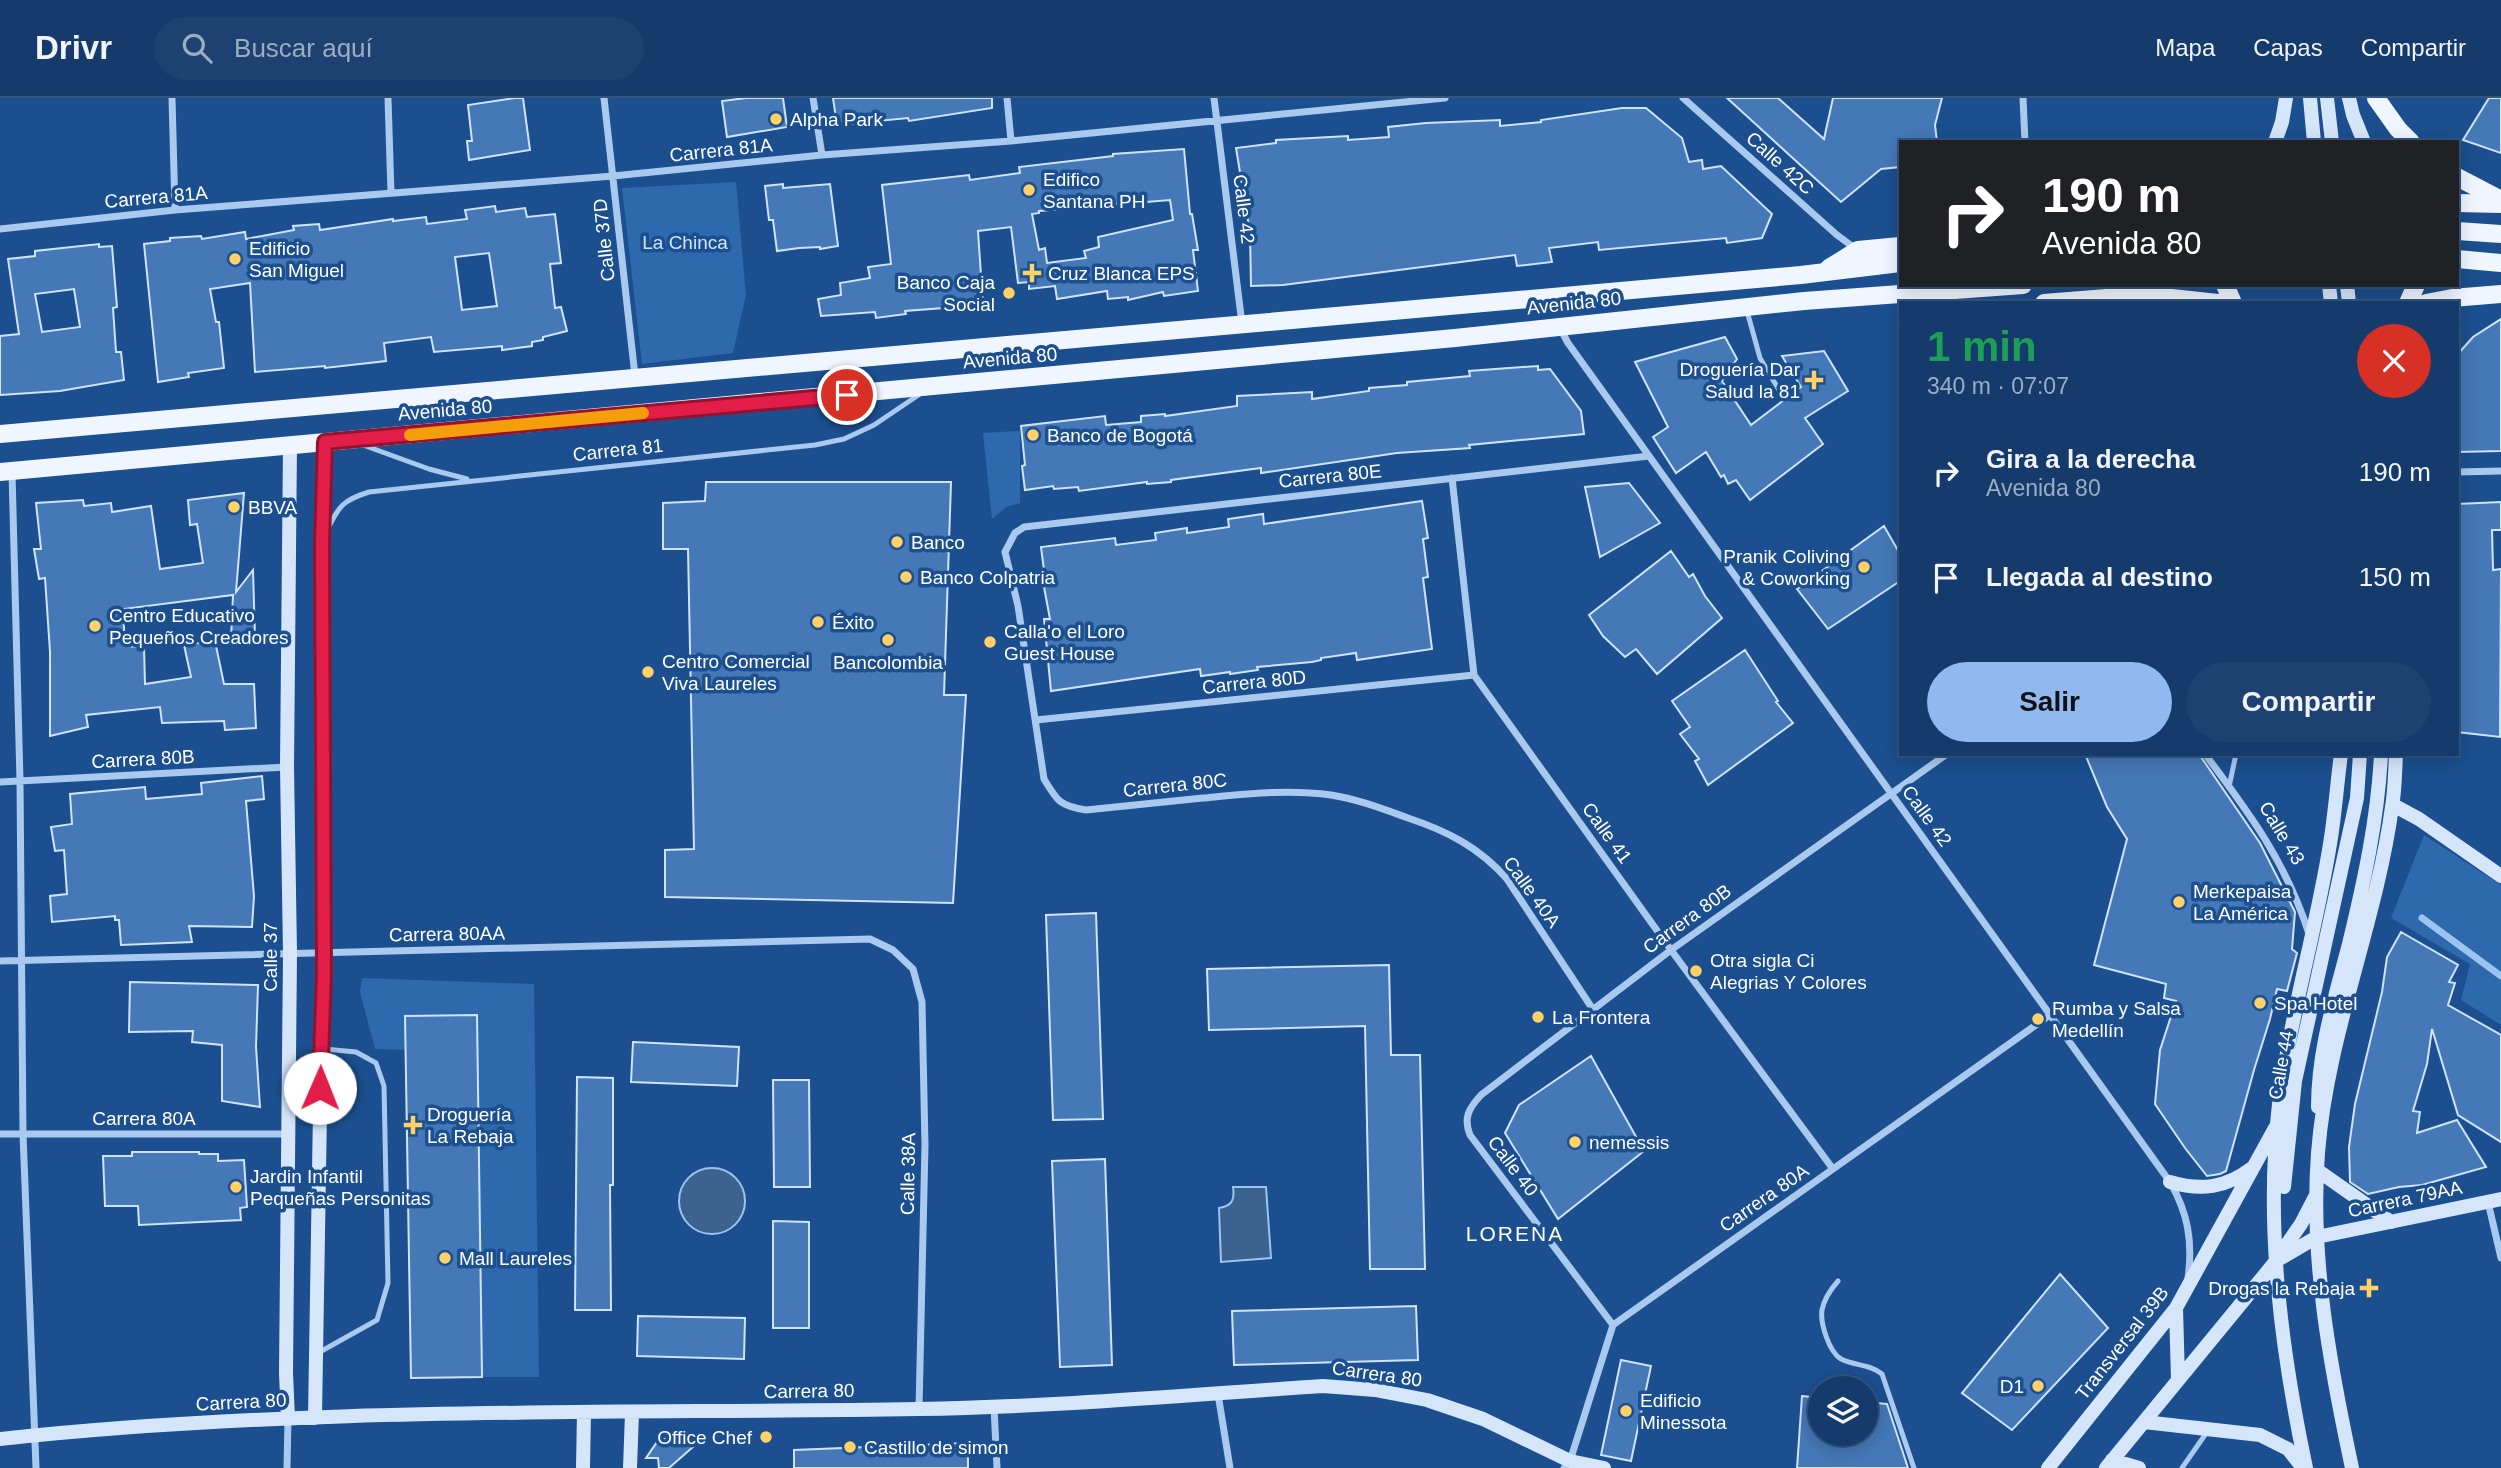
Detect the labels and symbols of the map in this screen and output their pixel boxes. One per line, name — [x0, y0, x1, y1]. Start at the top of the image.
place label: Alpha Park — [790, 109, 883, 130]
marker: Alpha Park — [768, 111, 784, 127]
street label: Calle 42C — [1742, 127, 1818, 199]
street label: Carrera 81A — [668, 134, 774, 166]
place label: Edifico Santana PH — [1043, 169, 1145, 212]
street label: Calle 42 — [1229, 173, 1259, 245]
street label: Carrera 81A — [104, 182, 209, 212]
marker: Edifico Santana PH — [1021, 182, 1037, 198]
street label: Calle 37D — [589, 197, 619, 283]
park label: La Chinca — [642, 232, 728, 253]
place label: Edificio San Miguel — [249, 238, 344, 281]
marker: Edificio San Miguel — [227, 251, 243, 267]
marker: Cruz Blanca EPS — [1022, 263, 1042, 283]
place label: Cruz Blanca EPS — [1048, 263, 1195, 284]
place label: Banco Caja Social — [897, 272, 995, 315]
marker: Banco Caja Social — [1001, 285, 1017, 301]
street label: Avenida 80 — [1526, 288, 1622, 318]
street label: Avenida 80 — [962, 343, 1058, 373]
place label: Droguería Dar Salud la 81 — [1680, 359, 1801, 402]
pin — [817, 365, 877, 425]
marker: Droguería Dar Salud la 81 — [1806, 372, 1822, 388]
street label: Avenida 80 — [397, 395, 493, 425]
place label: Banco de Bogotá — [1047, 425, 1193, 446]
marker: Banco de Bogotá — [1025, 427, 1041, 443]
street label: Carrera 81 — [572, 435, 664, 465]
street label: Carrera 80E — [1277, 460, 1383, 492]
place label: BBVA — [248, 497, 298, 518]
marker: BBVA — [226, 499, 242, 515]
place label: Banco — [911, 532, 965, 553]
marker: Banco — [889, 534, 905, 550]
place label: Pranik Coliving & Coworking — [1723, 546, 1850, 589]
marker: Pranik Coliving & Coworking — [1856, 559, 1872, 575]
place label: Banco Colpatria — [920, 567, 1056, 588]
marker: Banco Colpatria — [898, 569, 914, 585]
place label: Centro Educativo Pequeños Creadores — [109, 605, 289, 648]
place label: Éxito — [832, 612, 874, 633]
marker: Éxito — [810, 614, 826, 630]
marker: Centro Educativo Pequeños Creadores — [87, 618, 103, 634]
place label: Calla'o el Loro Guest House — [1004, 621, 1125, 664]
marker: Bancolombia — [880, 632, 896, 648]
marker: Calla'o el Loro Guest House — [982, 634, 998, 650]
place label: Centro Comercial Viva Laureles — [662, 651, 810, 694]
place label: Bancolombia — [833, 652, 943, 673]
marker: Centro Comercial Viva Laureles — [640, 664, 656, 680]
street label: Carrera 80D — [1201, 666, 1307, 698]
street label: Carrera 80B — [91, 746, 195, 772]
street label: Carrera 80C — [1122, 769, 1228, 801]
street label: Calle 42 — [1898, 782, 1956, 850]
street label: Calle 43 — [2255, 798, 2309, 868]
street label: Calle 41 — [1578, 799, 1636, 867]
street label: Calle 40A — [1499, 853, 1565, 932]
street label: Carrera 80B — [1639, 880, 1735, 958]
place label: Merkepaisa La América — [2193, 881, 2292, 924]
marker: Merkepaisa La América — [2171, 894, 2187, 910]
street label: Calle 37 — [260, 922, 281, 992]
street label: Carrera 80AA — [389, 922, 506, 946]
place label: Otra sigla Ci Alegrias Y Colores — [1710, 950, 1867, 993]
marker: Otra sigla Ci Alegrias Y Colores — [1688, 963, 1704, 979]
place label: Spa Hotel — [2274, 993, 2357, 1014]
marker: Spa Hotel — [2252, 995, 2268, 1011]
place label: Rumba y Salsa Medellín — [2052, 998, 2181, 1041]
place label: La Frontera — [1552, 1007, 1651, 1028]
marker: La Frontera — [1530, 1009, 1546, 1025]
marker: Rumba y Salsa Medellín — [2030, 1011, 2046, 1027]
street label: Calle 44 — [2265, 1028, 2297, 1101]
position arrow — [283, 1051, 357, 1125]
place label: Droguería La Rebaja — [427, 1104, 514, 1147]
street label: Carrera 80A — [92, 1108, 196, 1129]
marker: Droguería La Rebaja — [405, 1117, 421, 1133]
street label: Calle 38A — [897, 1132, 919, 1215]
street label: Calle 40 — [1484, 1132, 1542, 1200]
place label: nemessis — [1589, 1132, 1669, 1153]
marker: nemessis — [1567, 1134, 1583, 1150]
street label: Carrera 80A — [1716, 1160, 1813, 1236]
place label: Jardin Infantil Pequeñas Personitas — [250, 1166, 431, 1209]
street label: Carrera 79AA — [2346, 1177, 2464, 1221]
marker: Jardin Infantil Pequeñas Personitas — [228, 1179, 244, 1195]
district label: LORENA — [1466, 1222, 1564, 1245]
place label: Mall Laureles — [459, 1248, 572, 1269]
marker: Mall Laureles — [437, 1250, 453, 1266]
place label: Drogas la Rebaja — [2208, 1278, 2355, 1299]
marker: Drogas la Rebaja — [2361, 1280, 2377, 1296]
street label: Transversal 39B — [2071, 1282, 2173, 1404]
street label: Carrera 80 — [1331, 1357, 1423, 1391]
place label: D1 — [2000, 1376, 2024, 1397]
marker: D1 — [2030, 1378, 2046, 1394]
street label: Carrera 80 — [763, 1380, 855, 1402]
street label: Carrera 80 — [195, 1389, 287, 1415]
place label: Edificio Minessota — [1640, 1390, 1727, 1433]
marker: Edificio Minessota — [1618, 1403, 1634, 1419]
place label: Office Chef — [657, 1427, 753, 1448]
marker: Office Chef — [758, 1429, 774, 1445]
place label: Castillo de simon — [864, 1437, 1009, 1458]
marker: Castillo de simon — [842, 1439, 858, 1455]

